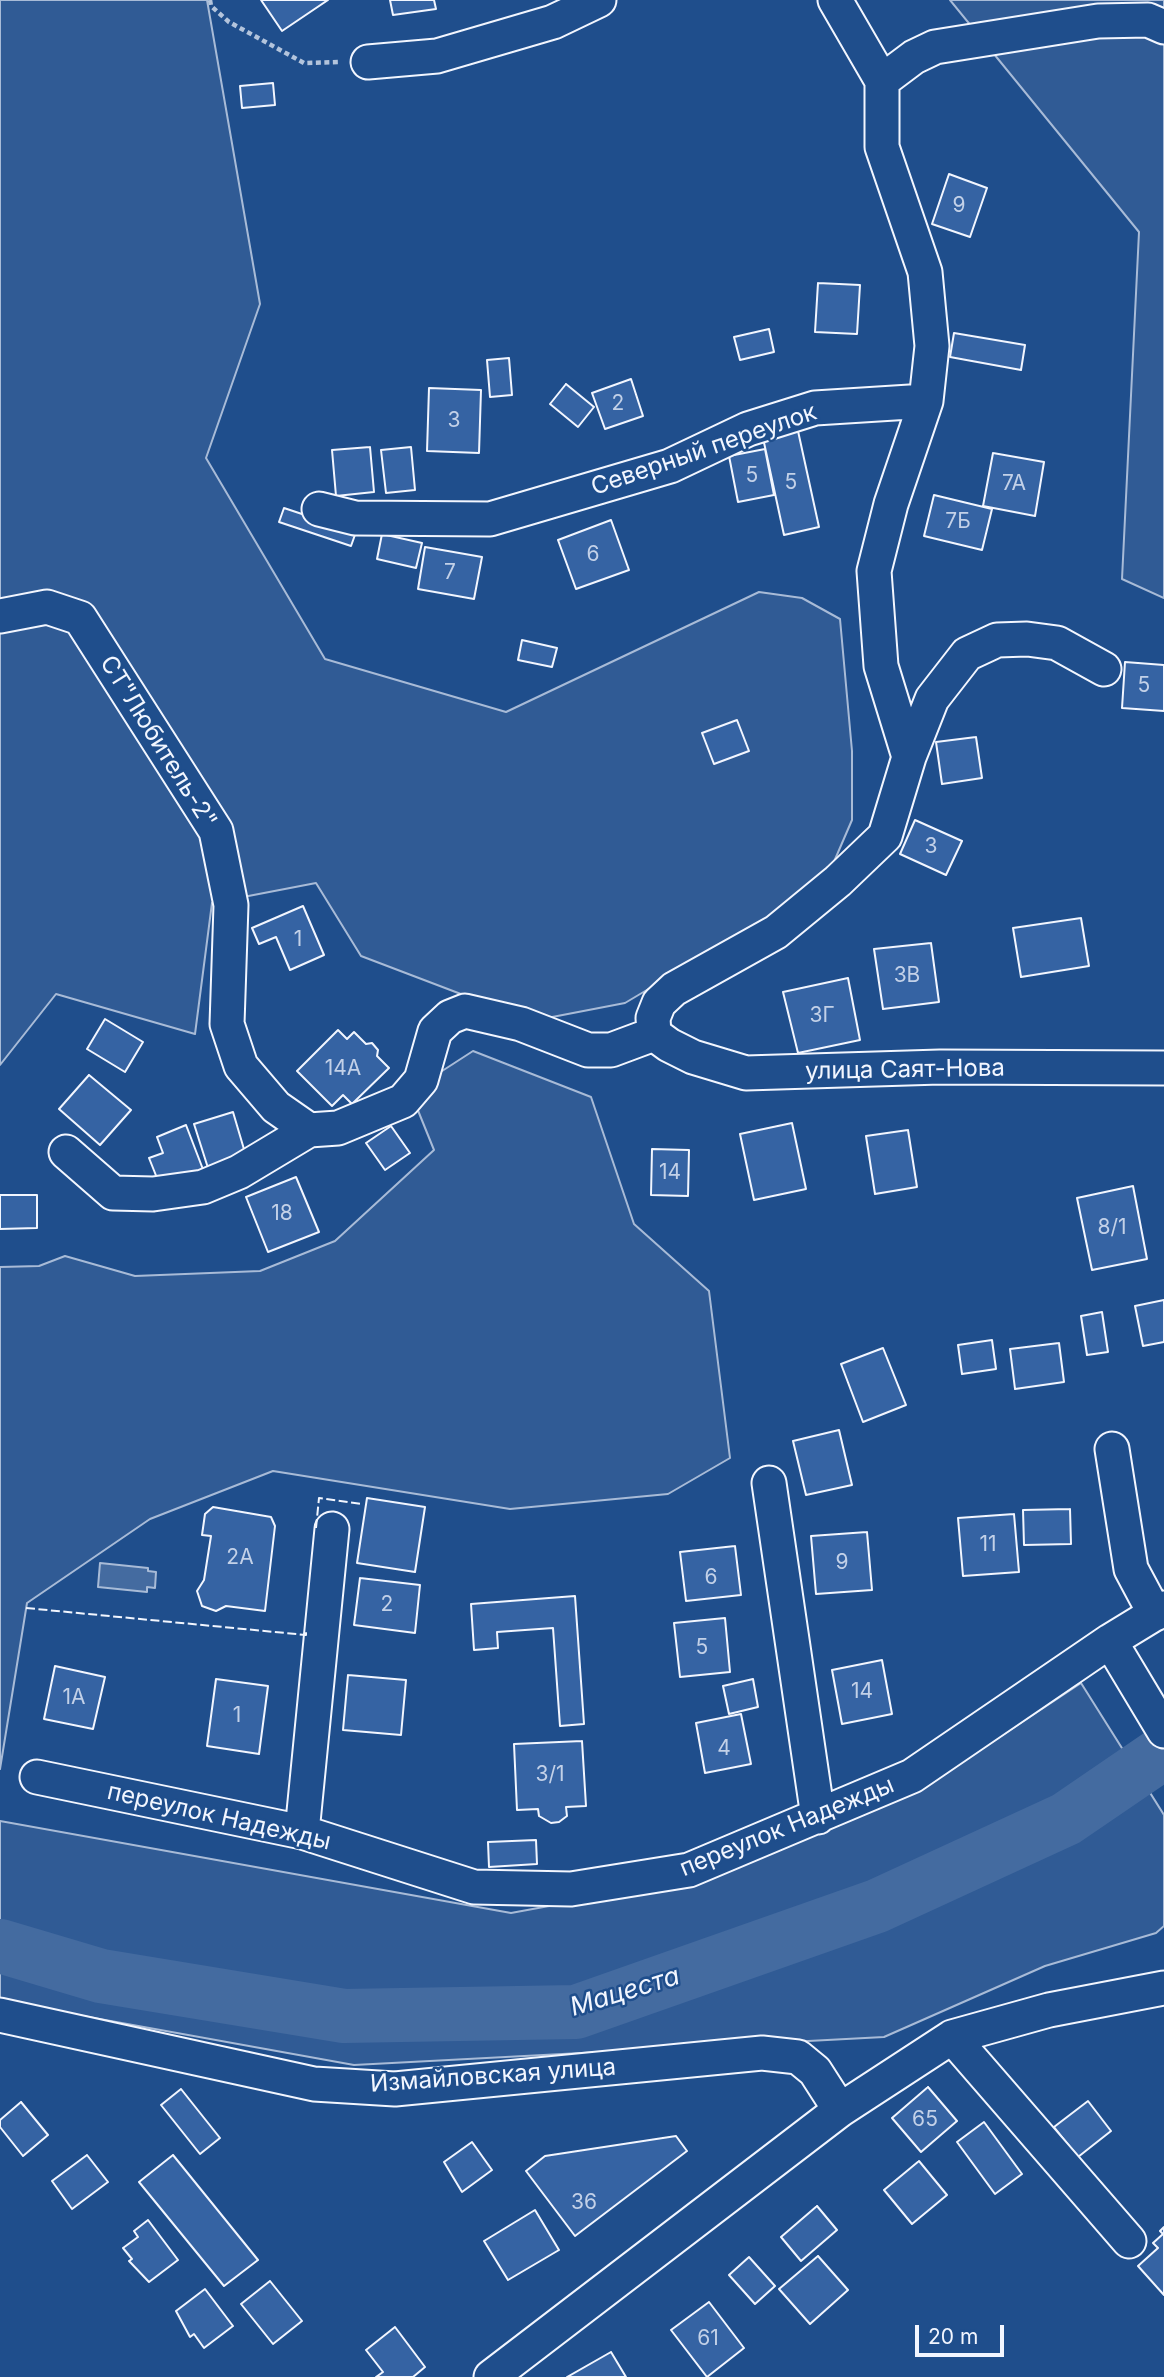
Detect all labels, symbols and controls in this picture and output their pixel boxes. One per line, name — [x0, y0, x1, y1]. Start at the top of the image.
house number: 9 — [952, 193, 966, 219]
house number: 2 — [612, 391, 624, 417]
street label: Северный переулок — [588, 398, 820, 502]
house number: 3 — [448, 408, 460, 434]
house number: 5 — [746, 463, 758, 489]
house number: 5 — [785, 470, 797, 496]
house number: 7А — [1002, 471, 1026, 497]
house number: 7Б — [945, 509, 971, 535]
house number: 6 — [586, 542, 600, 568]
house number: 7 — [444, 560, 456, 586]
street label: СТ"Любитель-2" — [93, 651, 223, 833]
house number: 5 — [1138, 673, 1150, 699]
house number: 3 — [925, 834, 937, 860]
house number: 1 — [294, 927, 302, 953]
house number: 3В — [894, 963, 920, 989]
house number: 3Г — [809, 1003, 835, 1029]
street label: улица Саят-Нова — [805, 1054, 1005, 1086]
house number: 14А — [325, 1056, 361, 1082]
house number: 14 — [659, 1160, 681, 1186]
house number: 18 — [271, 1201, 293, 1227]
house number: 8/1 — [1097, 1215, 1127, 1241]
house number: 11 — [979, 1532, 997, 1558]
house number: 2А — [226, 1545, 254, 1571]
house number: 9 — [835, 1550, 849, 1576]
house number: 6 — [704, 1565, 718, 1591]
house number: 2 — [381, 1592, 393, 1618]
house number: 5 — [696, 1635, 708, 1661]
house number: 14 — [851, 1679, 873, 1705]
house number: 1А — [62, 1685, 86, 1711]
house number: 1 — [233, 1703, 241, 1729]
house number: 4 — [717, 1736, 731, 1762]
house number: 3/1 — [535, 1762, 565, 1788]
street label: переулок Надежды — [676, 1771, 898, 1883]
street label: переулок Надежды — [104, 1777, 334, 1857]
water label: Мацеста — [566, 1961, 684, 2023]
street label: Измайловская улица — [369, 2053, 617, 2099]
house number: 65 — [912, 2107, 938, 2133]
house number: 36 — [571, 2190, 597, 2216]
scale bar — [919, 2310, 1008, 2354]
text: 20 m — [928, 2324, 978, 2349]
house number: 61 — [697, 2326, 719, 2352]

